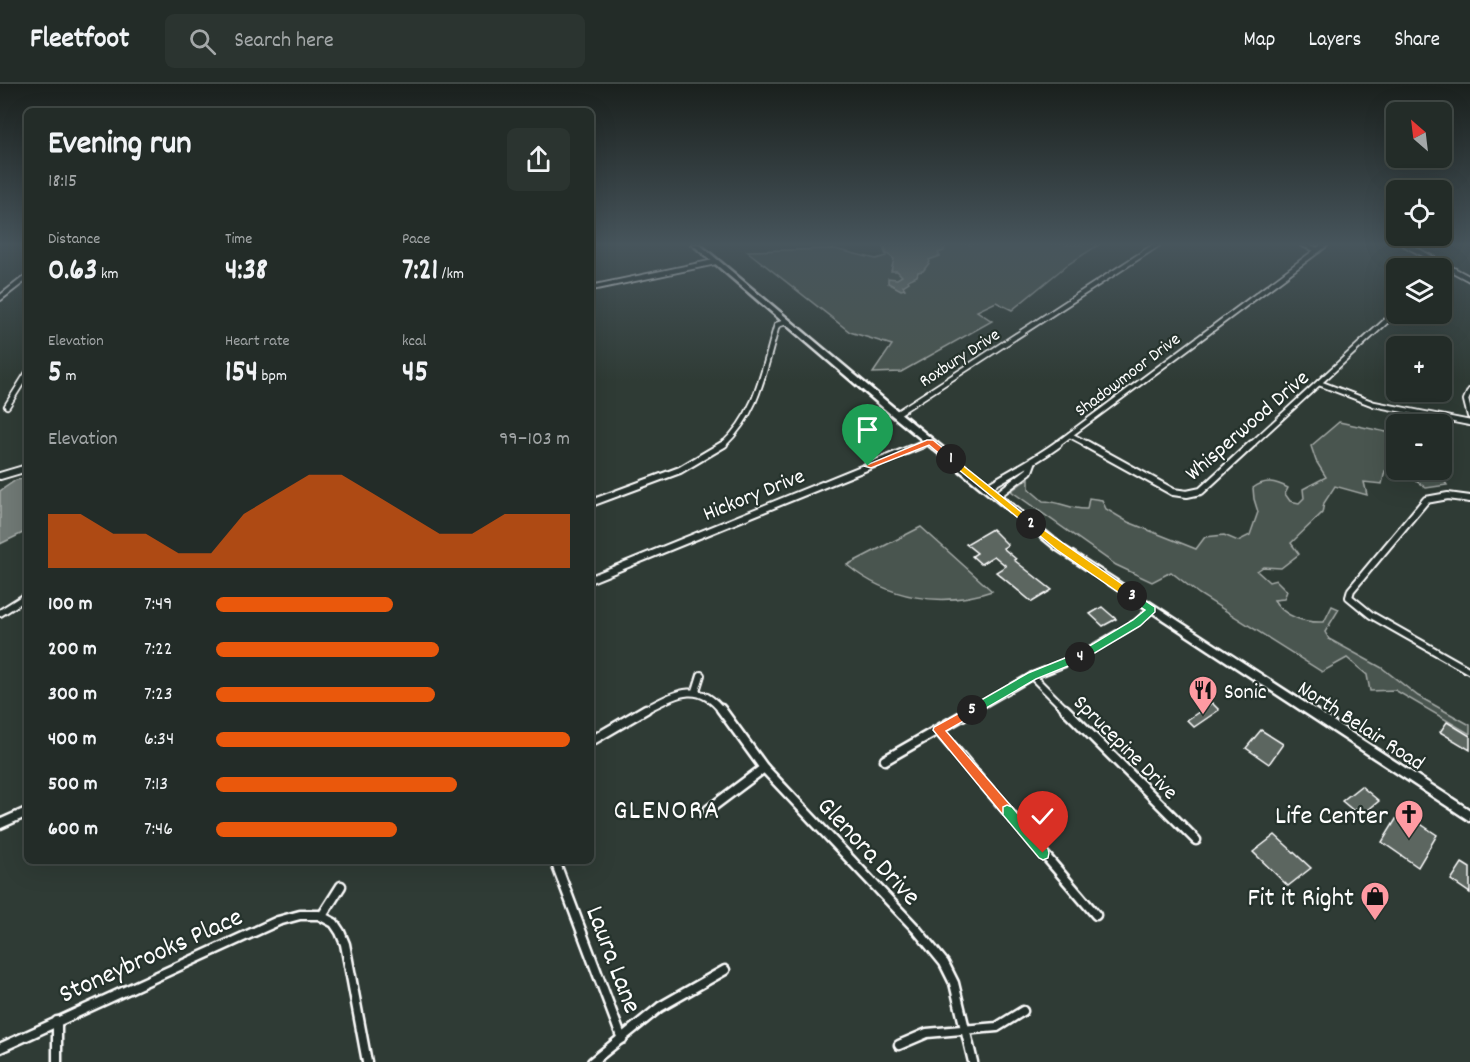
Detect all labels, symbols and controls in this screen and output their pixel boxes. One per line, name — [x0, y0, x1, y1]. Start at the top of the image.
search box — [165, 14, 585, 68]
text: Fleetfoot — [30, 21, 129, 61]
icon: search — [186, 25, 219, 58]
text: Search here — [234, 26, 334, 57]
text: Map — [1244, 26, 1275, 56]
text: Layers — [1308, 26, 1361, 56]
text: Share — [1394, 26, 1440, 56]
north arrow — [1386, 102, 1452, 168]
map controls — [1386, 102, 1452, 480]
text: Evening run — [48, 122, 192, 169]
button: share — [507, 128, 570, 191]
text: 18:15 — [48, 168, 77, 196]
button: locate — [1386, 180, 1452, 246]
text: Distance — [48, 228, 100, 251]
text: Time — [225, 228, 252, 251]
text: Pace — [402, 228, 430, 251]
text: 0.63 — [48, 251, 97, 294]
text: 4:38 — [225, 251, 268, 294]
text: 7:21 — [402, 251, 438, 294]
button: layers — [1386, 258, 1452, 324]
text: km — [97, 263, 119, 286]
text: /km — [438, 263, 464, 286]
street label: Roxbury Drive — [915, 324, 1006, 395]
street label: Shadowmoor Drive — [1070, 328, 1187, 424]
text: Elevation — [48, 330, 104, 353]
text: Heart rate — [225, 330, 290, 353]
text: kcal — [402, 330, 426, 353]
button: + — [1386, 336, 1452, 402]
text: 5 — [48, 353, 62, 396]
text: 154 — [225, 353, 258, 396]
text: 45 — [402, 353, 428, 396]
street label: Whisperwood Drive — [1179, 364, 1317, 489]
text: m — [62, 365, 77, 388]
text: bpm — [258, 365, 287, 388]
pin — [842, 404, 893, 466]
icon: arrive — [851, 413, 884, 446]
button: − — [1386, 414, 1452, 480]
text: Elevation — [48, 426, 118, 454]
text: 99–103 m — [499, 426, 570, 454]
pin: 1 — [936, 444, 966, 474]
text: 1 — [949, 447, 953, 470]
street label: Hickory Drive — [699, 462, 810, 531]
pin: 2 — [1016, 509, 1046, 539]
text: 2 — [1028, 512, 1035, 535]
pin: 3 — [1117, 581, 1147, 611]
text: 3 — [1128, 584, 1136, 607]
text: 100 m — [48, 591, 93, 619]
text: 7:49 — [144, 591, 172, 619]
text: 200 m — [48, 636, 97, 664]
text: 7:22 — [144, 636, 172, 664]
pin: 4 — [1065, 642, 1095, 672]
text: 4 — [1077, 645, 1083, 668]
restaurant icon: Sonic — [1187, 674, 1219, 716]
street label: North Belair Road — [1290, 674, 1430, 780]
place label: Sonic — [1224, 678, 1267, 709]
text: 300 m — [48, 681, 97, 709]
text: 7:23 — [144, 681, 173, 709]
street label: Sprucepine Drive — [1065, 689, 1184, 808]
pin: 5 — [957, 695, 987, 725]
text: 5 — [968, 698, 976, 721]
text: 400 m — [48, 726, 96, 754]
text: 6:34 — [144, 726, 174, 754]
text: 500 m — [48, 771, 97, 799]
text: 7:13 — [144, 771, 168, 799]
street label: Glenora Drive — [806, 789, 929, 916]
pin — [1017, 791, 1068, 853]
district label: GLENORA — [613, 793, 721, 833]
place label: Life Center — [1275, 798, 1388, 837]
church icon: Life Center — [1393, 798, 1425, 840]
icon: check — [1026, 800, 1059, 833]
text: 600 m — [48, 816, 98, 844]
text: 7:46 — [144, 816, 173, 844]
place label: Fit it Right — [1248, 880, 1354, 919]
shop icon: Fit it Right — [1359, 880, 1391, 922]
street label: Stoneybrooks Place — [53, 899, 250, 1015]
street label: Laura Lane — [573, 901, 650, 1020]

